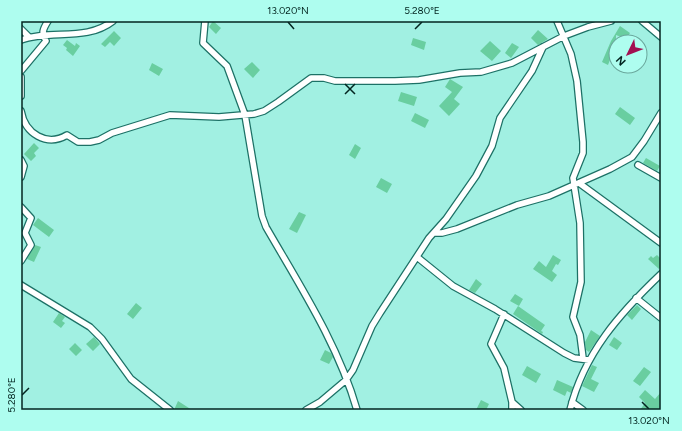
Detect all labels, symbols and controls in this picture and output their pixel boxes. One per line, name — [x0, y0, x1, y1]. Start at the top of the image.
text: 13.020°N — [267, 4, 309, 17]
text: 5.280°E — [404, 4, 440, 17]
north arrow — [608, 34, 648, 74]
text: N — [613, 53, 629, 68]
text: 5.280°E — [5, 377, 18, 413]
text: 13.020°N — [628, 414, 670, 427]

